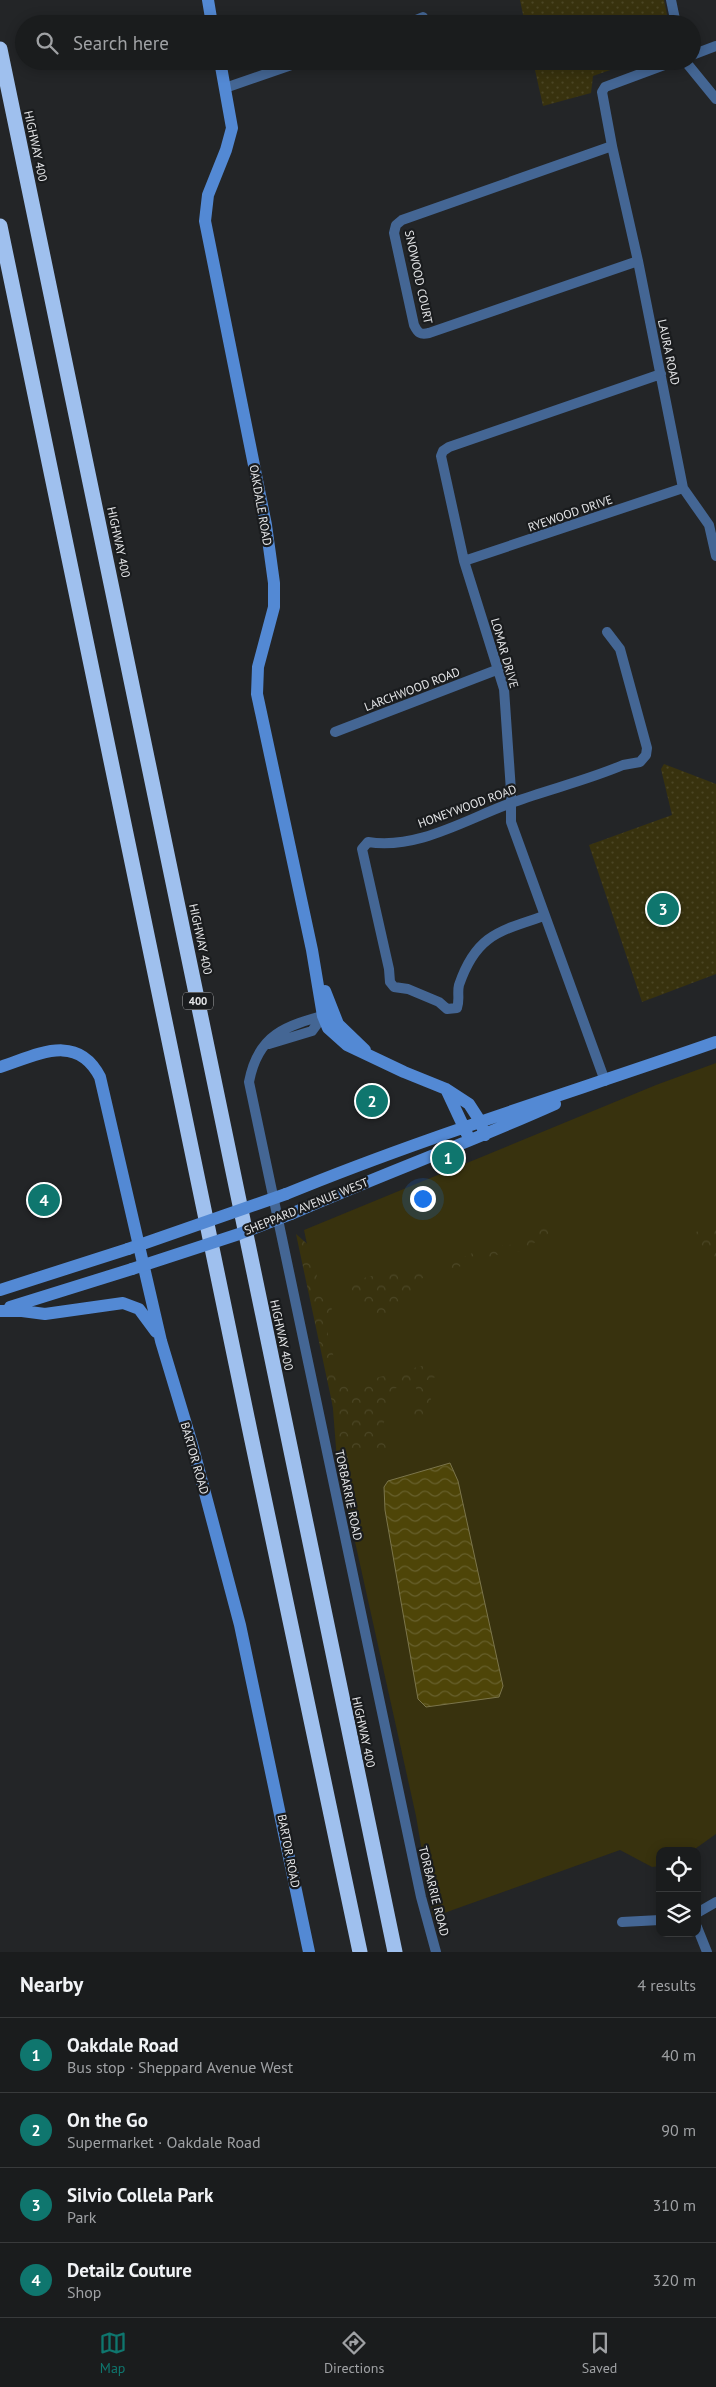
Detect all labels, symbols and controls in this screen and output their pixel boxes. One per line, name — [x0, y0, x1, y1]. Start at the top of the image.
search box — [15, 15, 701, 70]
icon: search — [33, 29, 61, 57]
text: Search here — [73, 31, 169, 55]
street label: HIGHWAY 400 — [21, 109, 51, 183]
street label: SNOWOOD COURT — [402, 229, 436, 325]
street label: LAURA ROAD — [655, 318, 683, 387]
street label: OAKDALE ROAD — [246, 463, 276, 547]
street label: RYEWOOD DRIVE — [526, 492, 614, 534]
street label: HIGHWAY 400 — [104, 505, 134, 579]
street label: LOMAR DRIVE — [488, 616, 522, 690]
street label: LARCHWOOD ROAD — [362, 664, 462, 714]
street label: HONEYWOOD ROAD — [416, 781, 519, 831]
pin: 3 — [647, 890, 679, 928]
street label: HIGHWAY 400 — [186, 902, 216, 976]
road number: 400 — [183, 992, 213, 1009]
pin: 2 — [356, 1082, 388, 1120]
pin: 1 — [432, 1139, 464, 1177]
street label: SHEPPARD AVENUE WEST — [242, 1174, 371, 1238]
pin: 4 — [28, 1181, 60, 1219]
your location — [410, 1186, 436, 1212]
street label: HIGHWAY 400 — [267, 1298, 297, 1372]
street label: BARTOR ROAD — [178, 1420, 213, 1496]
street label: TORBARRIE ROAD — [332, 1448, 366, 1542]
street label: HIGHWAY 400 — [349, 1695, 379, 1769]
street label: BARTOR ROAD — [275, 1813, 303, 1889]
street label: TORBARRIE ROAD — [416, 1844, 452, 1938]
map controls — [656, 1847, 701, 1937]
button: locate — [656, 1847, 701, 1892]
button: layers — [656, 1892, 701, 1937]
text: Nearby — [20, 1971, 83, 1998]
text: 4 results — [637, 1975, 696, 1995]
text: Oakdale Road — [67, 2033, 179, 2057]
text: 1 — [31, 2045, 41, 2065]
text: 40 m — [661, 2045, 696, 2065]
text: Bus stop · Sheppard Avenue West — [67, 2057, 293, 2077]
text: On the Go — [67, 2108, 148, 2132]
text: 2 — [31, 2120, 41, 2140]
text: 90 m — [661, 2120, 696, 2140]
text: Supermarket · Oakdale Road — [67, 2132, 261, 2152]
text: Silvio Collela Park — [67, 2183, 213, 2207]
text: 3 — [31, 2195, 41, 2215]
text: 310 m — [653, 2195, 696, 2215]
text: Park — [67, 2207, 96, 2227]
text: Detailz Couture — [67, 2258, 192, 2282]
text: 4 — [31, 2270, 41, 2290]
text: 320 m — [653, 2270, 696, 2290]
text: Shop — [67, 2282, 101, 2302]
tab: Map — [99, 2329, 127, 2377]
tab: Directions — [324, 2329, 384, 2377]
tab: Saved — [582, 2329, 617, 2377]

